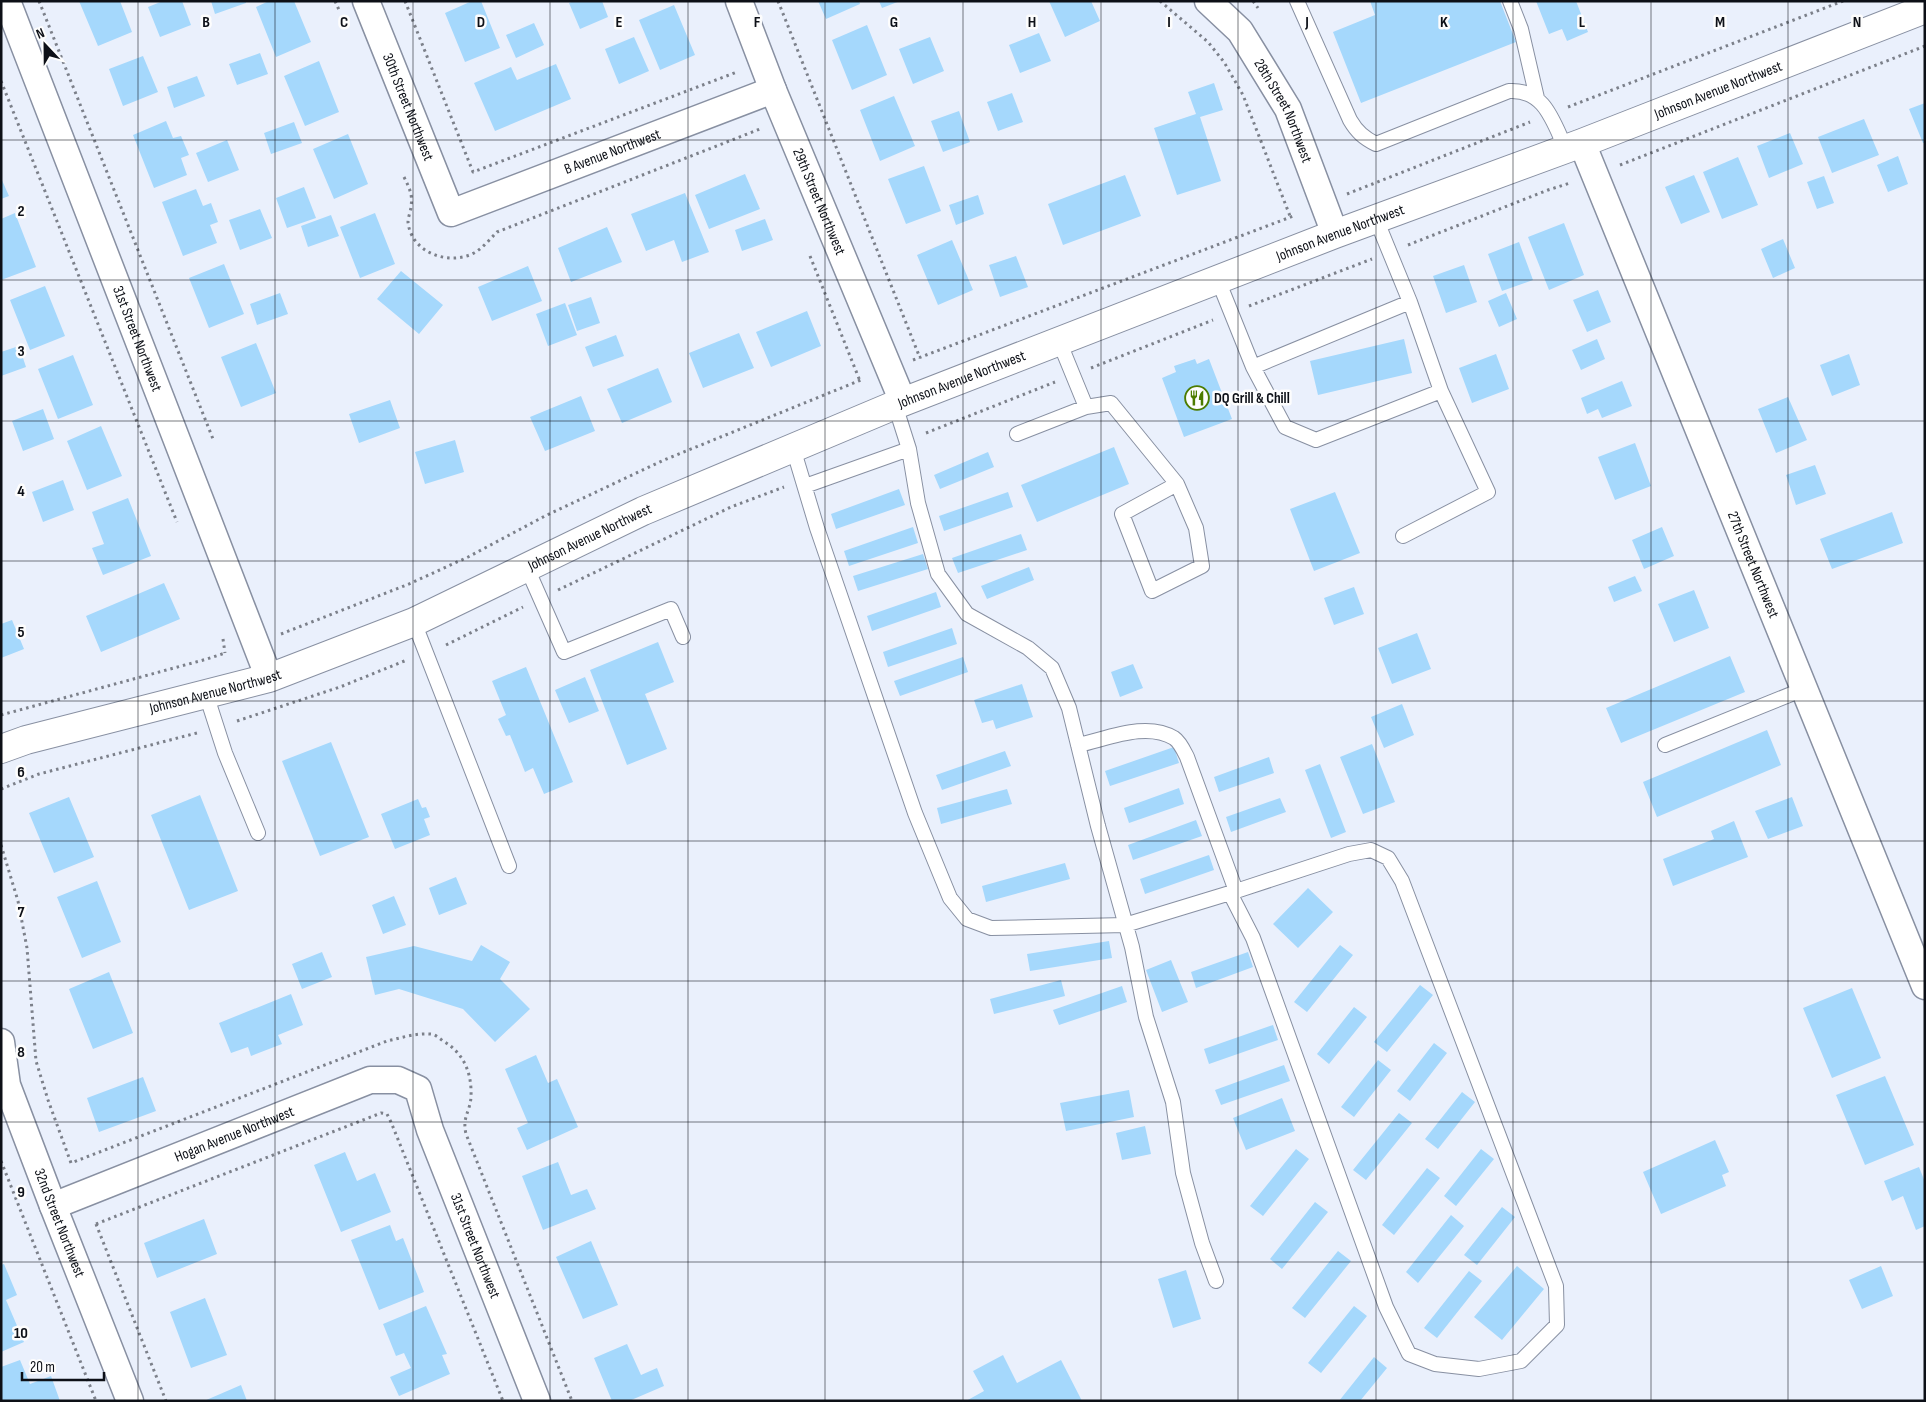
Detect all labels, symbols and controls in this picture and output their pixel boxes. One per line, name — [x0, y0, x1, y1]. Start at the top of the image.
text: B — [202, 13, 210, 32]
text: C — [340, 13, 348, 32]
text: D — [477, 13, 485, 32]
text: E — [616, 13, 623, 32]
text: F — [754, 13, 761, 32]
text: G — [890, 13, 898, 32]
text: H — [1028, 13, 1036, 32]
text: I — [1167, 13, 1171, 32]
text: J — [1304, 13, 1309, 32]
text: K — [1440, 13, 1448, 32]
text: L — [1579, 13, 1586, 32]
text: M — [1715, 13, 1725, 32]
text: N — [1853, 13, 1861, 32]
north arrow — [20, 20, 70, 70]
text: N — [34, 24, 47, 43]
street label: 30th Street Northwest — [378, 50, 439, 164]
street label: 28th Street Northwest — [1250, 55, 1317, 166]
street label: Johnson Avenue Northwest — [1651, 56, 1785, 124]
street label: B Avenue Northwest — [561, 124, 664, 178]
street label: 29th Street Northwest — [789, 145, 850, 258]
street label: Johnson Avenue Northwest — [1272, 200, 1407, 266]
text: 2 — [17, 202, 25, 221]
street label: 31st Street Northwest — [109, 283, 167, 395]
text: 3 — [17, 342, 25, 361]
street label: Johnson Avenue Northwest — [894, 346, 1028, 413]
restaurant icon: DQ Grill & Chill — [1184, 385, 1210, 411]
place label: DQ Grill & Chill — [1214, 389, 1290, 408]
text: 4 — [17, 482, 25, 501]
street label: Johnson Avenue Northwest — [524, 499, 655, 575]
street label: 27th Street Northwest — [1723, 508, 1784, 621]
text: 5 — [17, 623, 25, 642]
street label: Johnson Avenue Northwest — [146, 665, 284, 718]
text: 6 — [17, 763, 25, 782]
text: 7 — [18, 903, 25, 922]
text: 8 — [17, 1043, 25, 1062]
street label: Hogan Avenue Northwest — [172, 1102, 297, 1166]
street label: 32nd Street Northwest — [30, 1166, 90, 1280]
text: 9 — [17, 1183, 25, 1202]
street label: 31st Street Northwest — [446, 1190, 505, 1301]
text: 10 — [14, 1324, 28, 1343]
scale bar — [22, 1350, 105, 1382]
text: 20 m — [30, 1358, 55, 1377]

